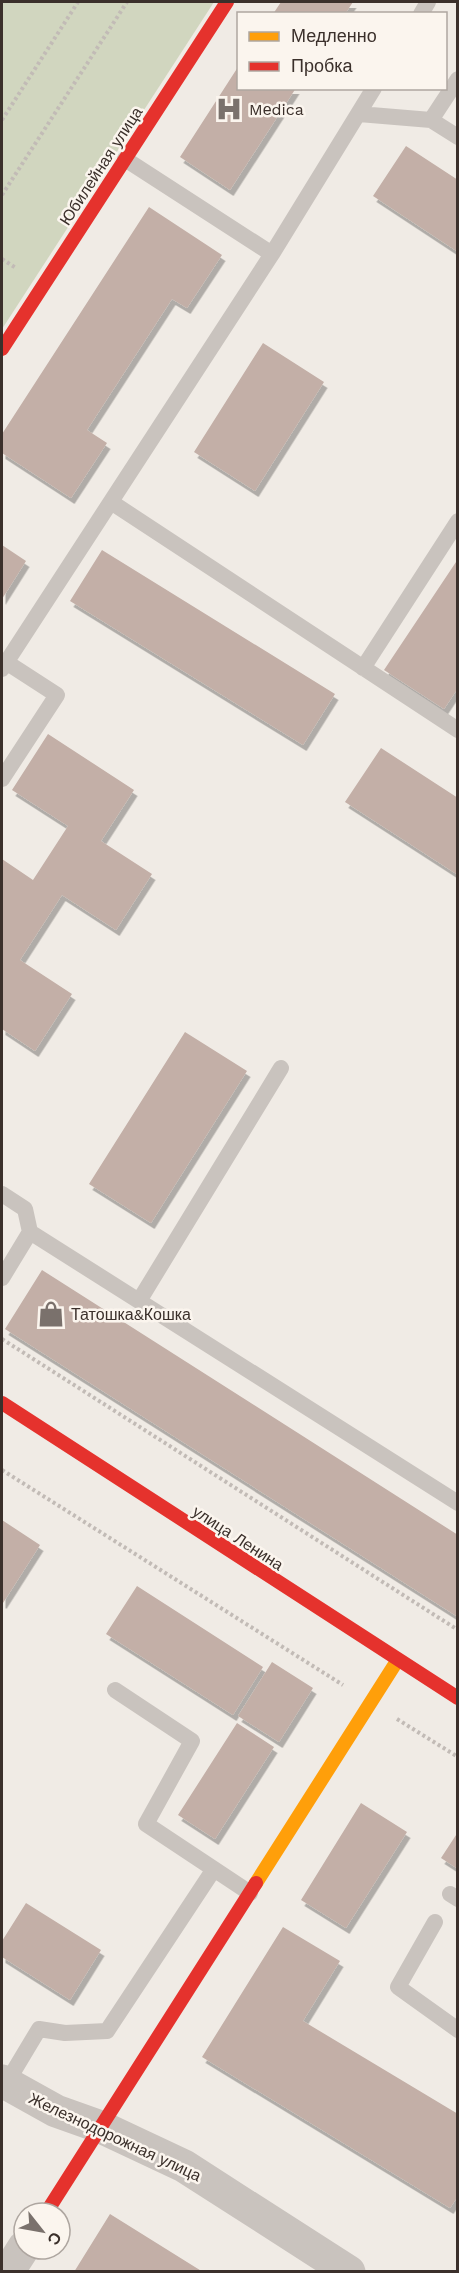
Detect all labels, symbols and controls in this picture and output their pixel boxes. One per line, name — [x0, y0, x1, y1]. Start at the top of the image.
legend — [237, 12, 447, 90]
text: Медленно — [291, 25, 377, 46]
text: Пробка — [291, 55, 354, 76]
hospital icon: Mеdica — [214, 94, 244, 124]
place label: Mеdica — [249, 100, 304, 119]
street label: Юбилейная улица — [56, 103, 146, 229]
shop icon: Татошка&Кошка — [36, 1299, 66, 1329]
place label: Татошка&Кошка — [71, 1305, 191, 1324]
street label: улица Ленина — [189, 1502, 287, 1574]
street label: Железнодорожная улица — [26, 2089, 204, 2185]
north arrow — [12, 2201, 72, 2261]
text: С — [43, 2229, 66, 2249]

